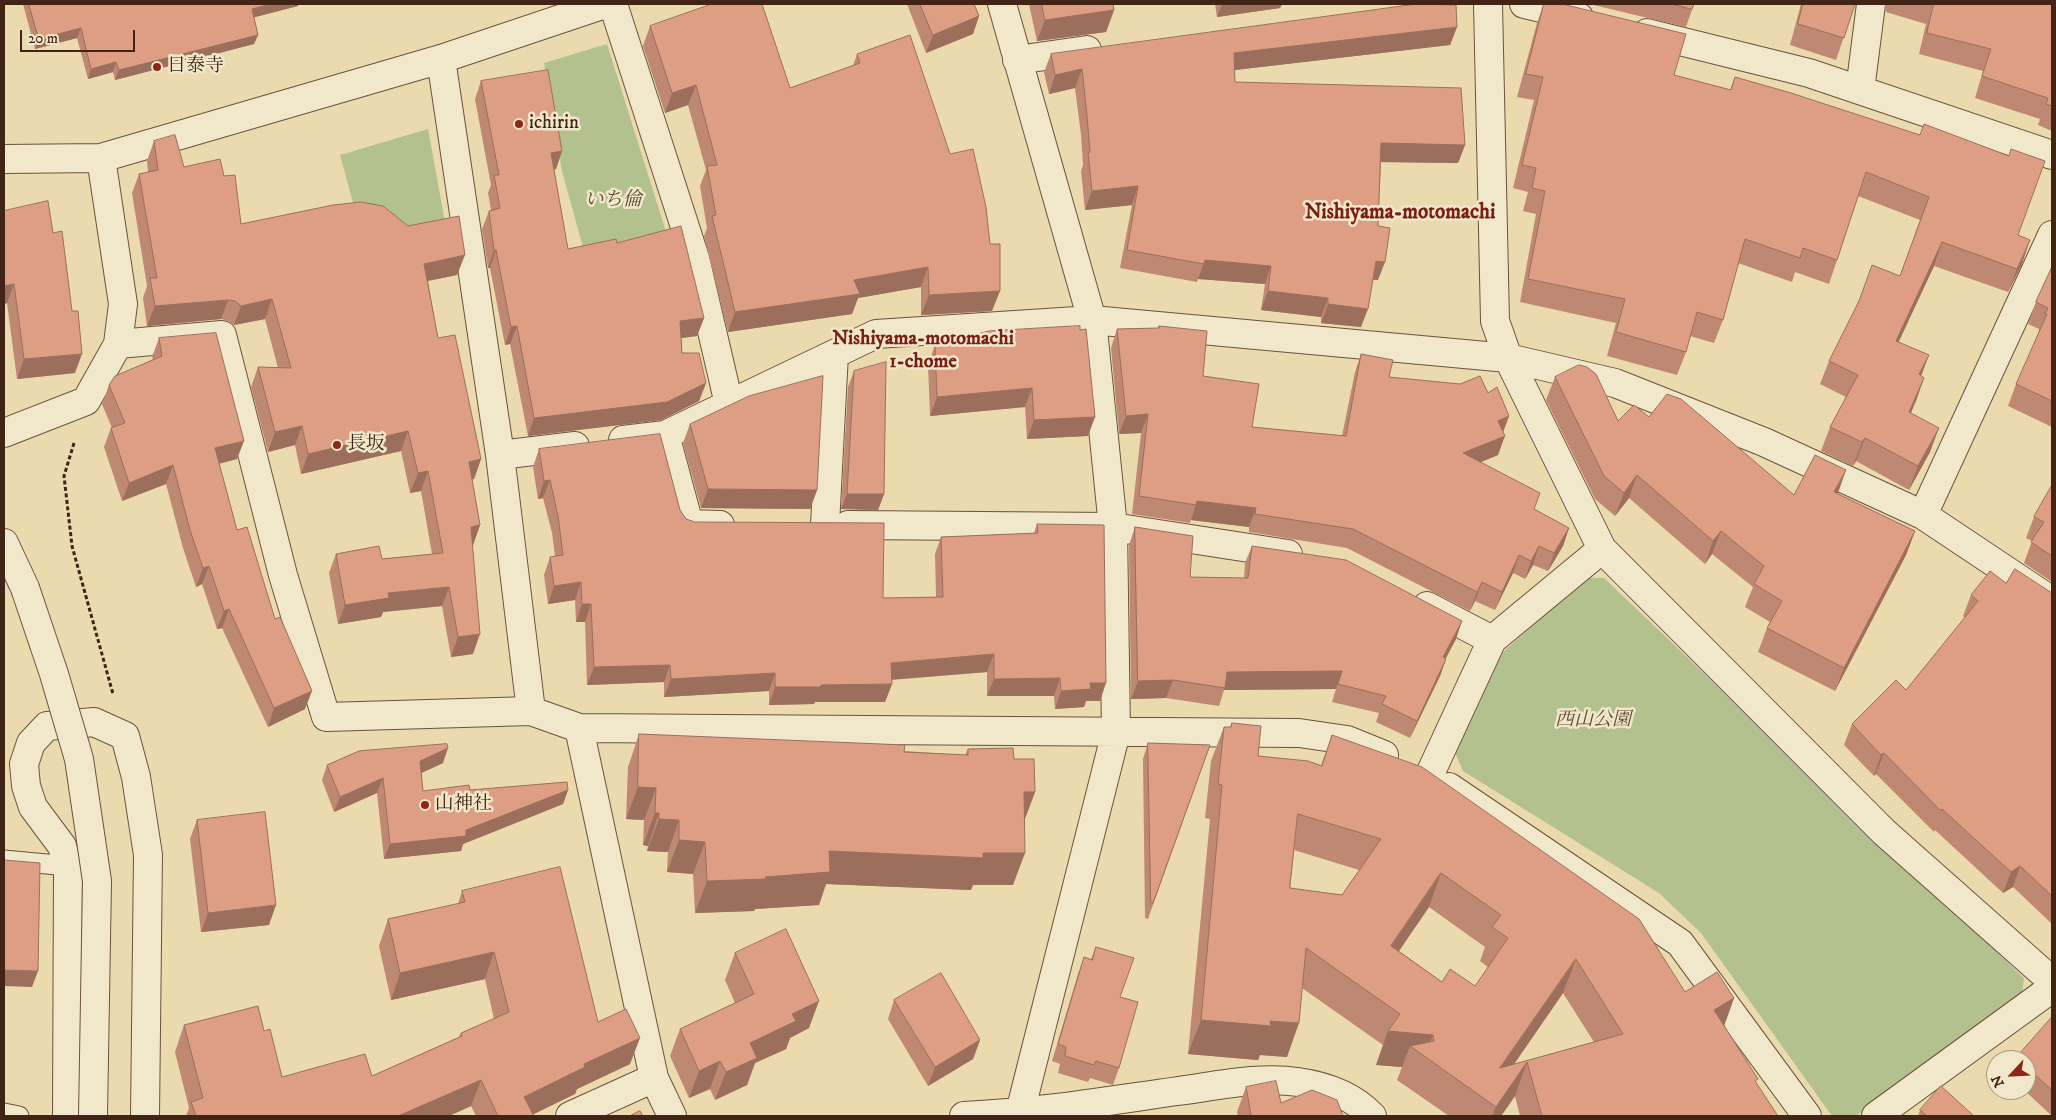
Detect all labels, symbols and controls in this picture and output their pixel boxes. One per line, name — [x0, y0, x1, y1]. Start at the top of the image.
scale bar — [22, 20, 138, 52]
text: 20 m — [28, 29, 58, 48]
place label: 日泰寺 — [167, 56, 224, 78]
marker: 日泰寺 — [151, 61, 163, 73]
place label: ichirin — [529, 113, 579, 135]
marker: ichirin — [513, 118, 525, 130]
park label: いち倫 — [585, 190, 641, 212]
district label: Nishiyama-motomachi — [1305, 201, 1495, 227]
district label: Nishiyama-motomachi 1-chome — [832, 328, 1014, 375]
place label: 長坂 — [347, 434, 385, 456]
marker: 長坂 — [331, 439, 343, 451]
park label: 西山公園 — [1555, 710, 1631, 732]
place label: 山神社 — [435, 794, 492, 816]
marker: 山神社 — [419, 799, 431, 811]
north arrow — [1986, 1050, 2036, 1100]
text: N — [1988, 1072, 2009, 1090]

